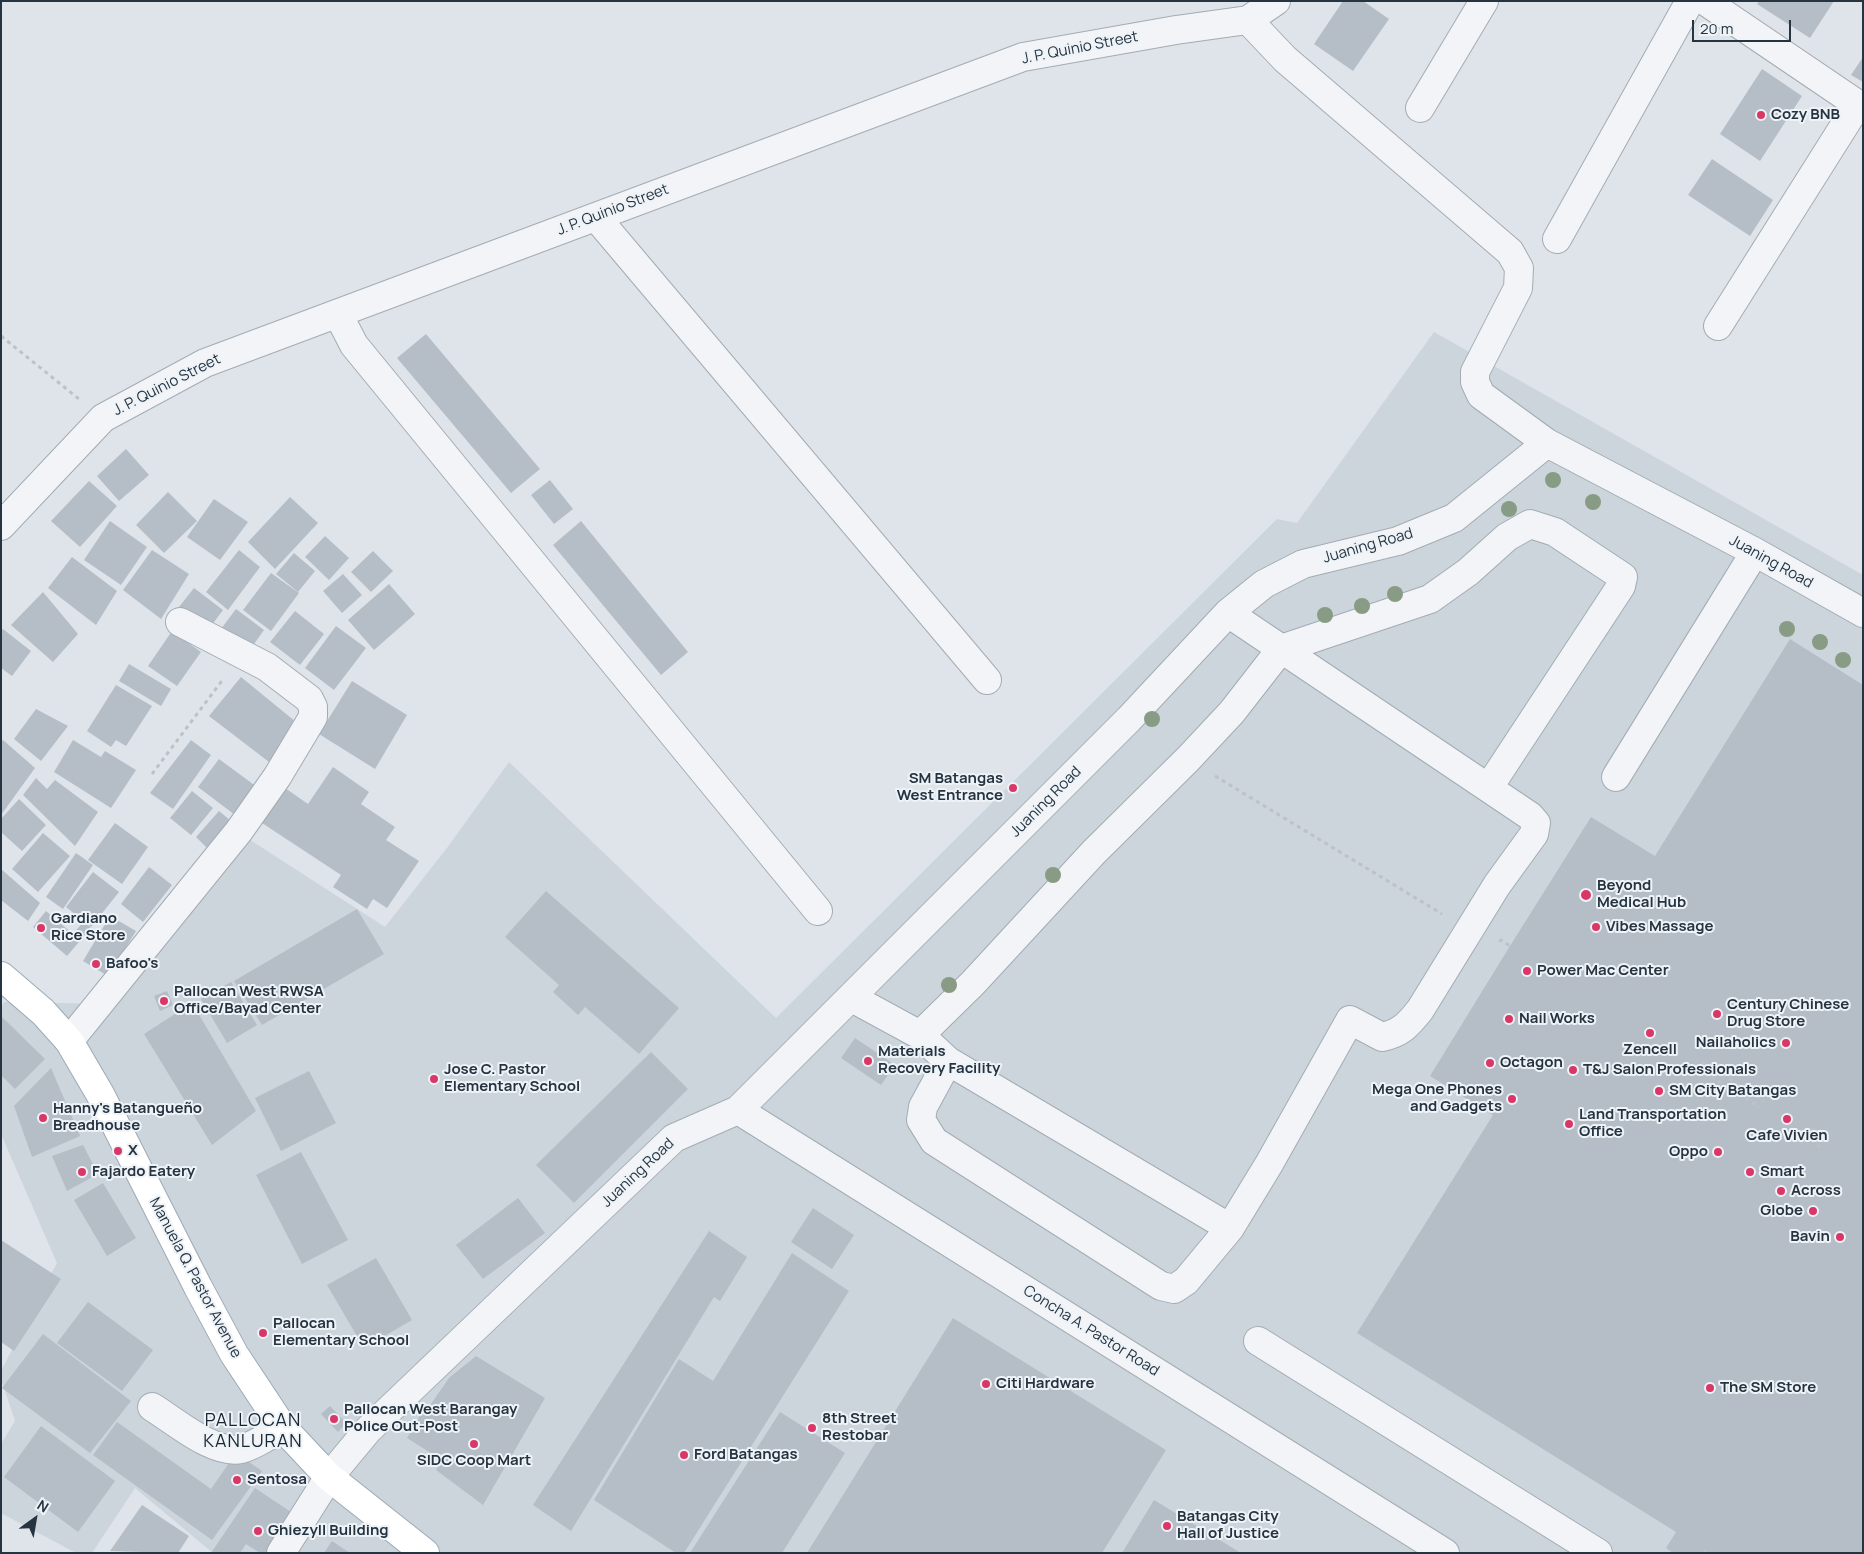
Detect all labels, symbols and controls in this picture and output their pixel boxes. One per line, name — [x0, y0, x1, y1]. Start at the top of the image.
scale bar — [1694, 10, 1793, 42]
text: 20 m — [1700, 18, 1733, 39]
street label: J. P. Quinio Street — [1020, 28, 1140, 68]
place label: Cozy BNB — [1771, 106, 1840, 124]
marker: Cozy BNB — [1755, 109, 1767, 121]
street label: J. P. Quinio Street — [555, 180, 671, 240]
street label: J. P. Quinio Street — [110, 350, 224, 420]
street label: Juaning Road — [1321, 525, 1415, 567]
street label: Juaning Road — [1726, 532, 1816, 592]
street label: Juaning Road — [1007, 763, 1085, 841]
place label: SM Batangas West Entrance — [897, 770, 1003, 805]
marker: SM Batangas West Entrance — [1007, 782, 1019, 794]
place label: Beyond Medical Hub — [1597, 877, 1686, 912]
marker: Beyond Medical Hub — [1579, 888, 1593, 902]
place label: Gardiano Rice Store — [51, 910, 126, 945]
place label: Vibes Massage — [1606, 918, 1714, 936]
marker: Vibes Massage — [1590, 921, 1602, 933]
marker: Gardiano Rice Store — [35, 922, 47, 934]
place label: Bafoo's — [106, 955, 158, 973]
marker: Bafoo's — [90, 958, 102, 970]
place label: Power Mac Center — [1537, 962, 1669, 980]
marker: Power Mac Center — [1521, 965, 1533, 977]
place label: Pallocan West RWSA Office/Bayad Center — [174, 983, 324, 1018]
marker: Pallocan West RWSA Office/Bayad Center — [158, 995, 170, 1007]
place label: Century Chinese Drug Store — [1727, 996, 1849, 1031]
marker: Century Chinese Drug Store — [1711, 1008, 1723, 1020]
place label: Nail Works — [1519, 1010, 1595, 1028]
marker: Nail Works — [1503, 1013, 1515, 1025]
marker: Zencell — [1644, 1027, 1656, 1039]
place label: Nailaholics — [1696, 1034, 1776, 1052]
marker: Nailaholics — [1780, 1037, 1792, 1049]
place label: Zencell — [1623, 1041, 1677, 1059]
place label: Materials Recovery Facility — [878, 1043, 1000, 1078]
place label: Octagon — [1500, 1054, 1563, 1072]
marker: Materials Recovery Facility — [862, 1055, 874, 1067]
marker: Octagon — [1484, 1057, 1496, 1069]
place label: Jose C. Pastor Elementary School — [444, 1061, 580, 1096]
place label: T&J Salon Professionals — [1583, 1061, 1756, 1079]
marker: T&J Salon Professionals — [1567, 1064, 1579, 1076]
marker: Jose C. Pastor Elementary School — [428, 1073, 440, 1085]
place label: Mega One Phones and Gadgets — [1372, 1081, 1502, 1116]
place label: SM City Batangas — [1669, 1082, 1796, 1100]
marker: SM City Batangas — [1653, 1085, 1665, 1097]
marker: Mega One Phones and Gadgets — [1506, 1093, 1518, 1105]
place label: Hanny's Batangueño Breadhouse — [53, 1100, 202, 1135]
place label: Land Transportation Office — [1579, 1106, 1726, 1141]
marker: Hanny's Batangueño Breadhouse — [37, 1112, 49, 1124]
marker: Cafe Vivien — [1781, 1113, 1793, 1125]
marker: Land Transportation Office — [1563, 1118, 1575, 1130]
place label: Cafe Vivien — [1746, 1127, 1828, 1145]
street label: Juaning Road — [598, 1135, 678, 1211]
place label: X — [128, 1142, 138, 1160]
place label: Oppo — [1669, 1143, 1708, 1161]
marker: X — [112, 1145, 124, 1157]
marker: Oppo — [1712, 1146, 1724, 1158]
place label: Fajardo Eatery — [92, 1163, 195, 1181]
place label: Smart — [1760, 1163, 1804, 1181]
marker: Fajardo Eatery — [76, 1166, 88, 1178]
marker: Smart — [1744, 1166, 1756, 1178]
place label: Across — [1791, 1182, 1841, 1200]
marker: Across — [1775, 1185, 1787, 1197]
street label: Manuela Q. Pastor Avenue — [145, 1195, 245, 1361]
place label: Globe — [1760, 1202, 1803, 1220]
marker: Globe — [1807, 1205, 1819, 1217]
place label: Bavin — [1790, 1228, 1830, 1246]
marker: Bavin — [1834, 1231, 1846, 1243]
street label: Concha A. Pastor Road — [1020, 1282, 1162, 1380]
place label: Pallocan Elementary School — [273, 1315, 409, 1350]
marker: Pallocan Elementary School — [257, 1327, 269, 1339]
place label: Citi Hardware — [996, 1375, 1095, 1393]
marker: Citi Hardware — [980, 1378, 992, 1390]
place label: The SM Store — [1720, 1379, 1816, 1397]
marker: The SM Store — [1704, 1382, 1716, 1394]
place label: Pallocan West Barangay Police Out-Post — [344, 1401, 517, 1436]
district label: PALLOCAN KANLURAN — [202, 1410, 304, 1452]
place label: 8th Street Restobar — [822, 1410, 897, 1445]
marker: Pallocan West Barangay Police Out-Post — [328, 1413, 340, 1425]
marker: 8th Street Restobar — [806, 1422, 818, 1434]
marker: SIDC Coop Mart — [468, 1438, 480, 1450]
place label: Ford Batangas — [694, 1446, 798, 1464]
marker: Ford Batangas — [678, 1449, 690, 1461]
place label: SIDC Coop Mart — [417, 1452, 531, 1470]
place label: Sentosa — [247, 1471, 307, 1489]
marker: Sentosa — [231, 1474, 243, 1486]
north arrow — [10, 1494, 60, 1544]
text: N — [34, 1495, 53, 1517]
place label: Batangas City Hall of Justice — [1177, 1508, 1279, 1543]
marker: Batangas City Hall of Justice — [1161, 1520, 1173, 1532]
place label: Ghiezyll Building — [268, 1522, 389, 1540]
marker: Ghiezyll Building — [252, 1525, 264, 1537]

